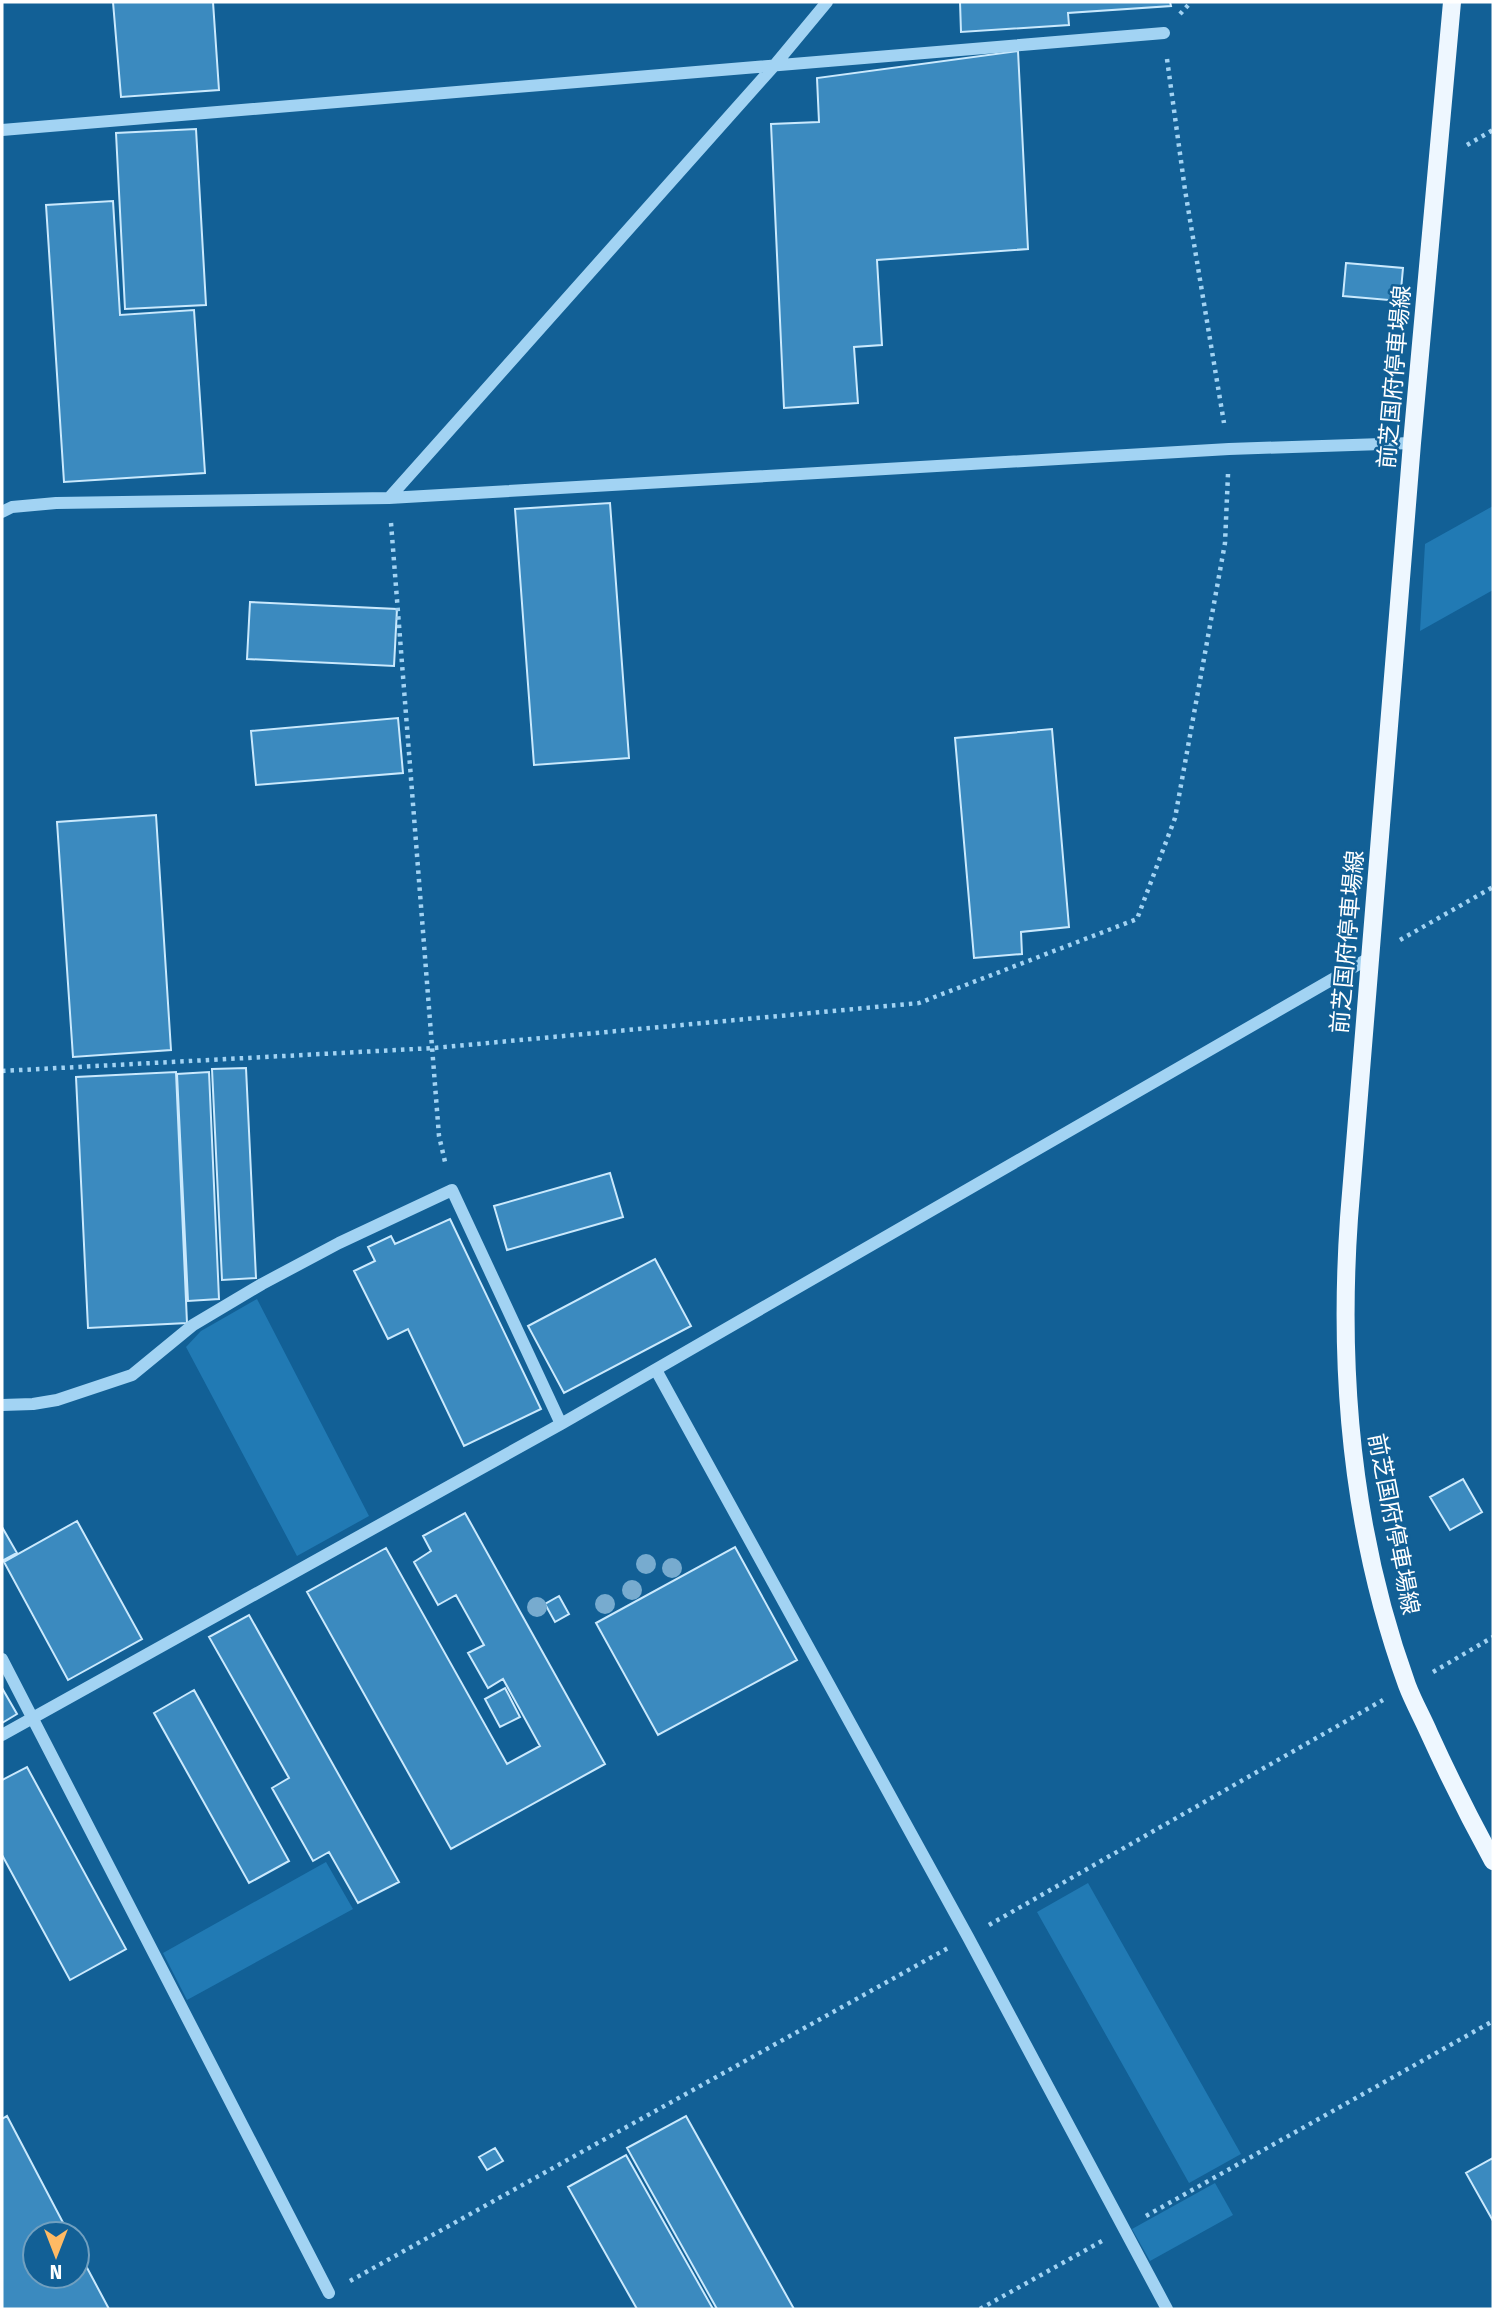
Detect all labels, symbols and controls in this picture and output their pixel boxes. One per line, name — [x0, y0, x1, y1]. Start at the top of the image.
street label: 前芝国府停車場線 — [1372, 284, 1416, 470]
street label: 前芝国府停車場線 — [1325, 849, 1369, 1035]
street label: 前芝国府停車場線 — [1363, 1431, 1425, 1617]
north arrow — [21, 2220, 91, 2290]
text: N — [50, 2260, 62, 2283]

